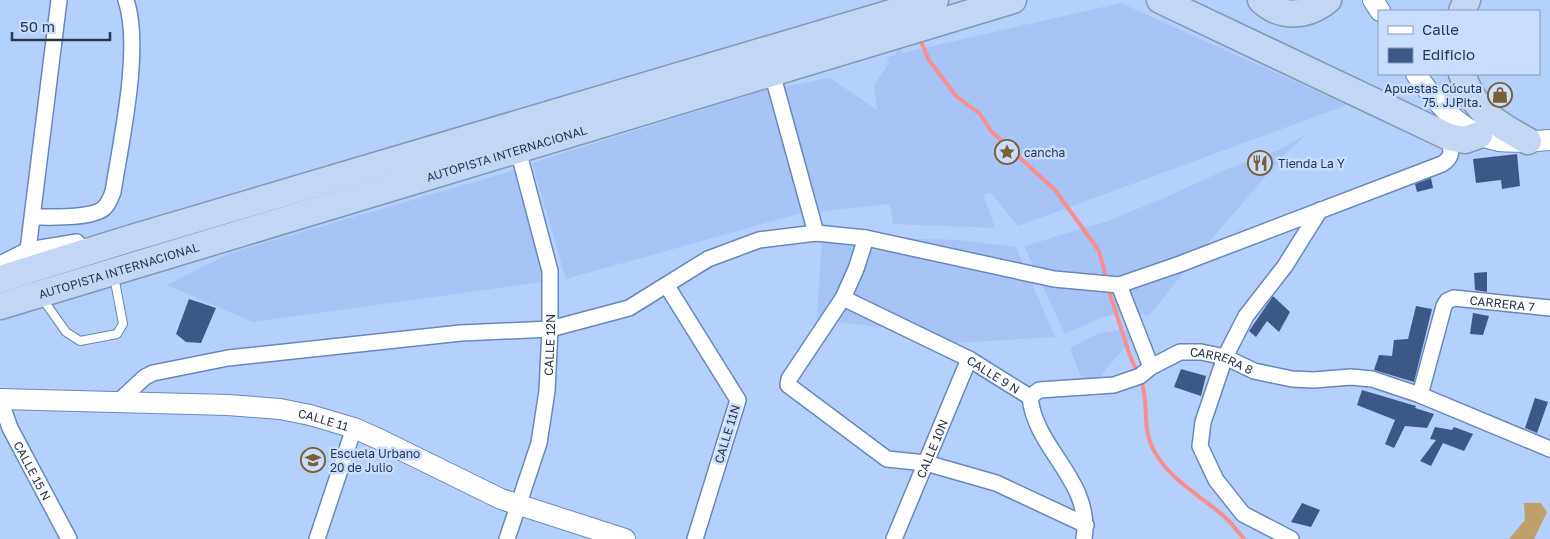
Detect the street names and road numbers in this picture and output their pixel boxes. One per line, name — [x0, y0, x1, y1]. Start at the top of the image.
street label: AUTOPISTA INTERNACIONAL — [424, 122, 589, 184]
street label: AUTOPISTA INTERNACIONAL — [37, 239, 201, 301]
street label: CARRERA 7 — [1469, 292, 1535, 314]
street label: CALLE 12N — [540, 314, 558, 376]
street label: CARRERA 8 — [1190, 344, 1256, 377]
street label: CALLE 9 N — [964, 352, 1023, 396]
street label: CALLE 11N — [711, 403, 743, 465]
street label: CALLE 11 — [297, 405, 351, 434]
street label: CALLE 10N — [913, 417, 951, 480]
street label: CALLE 15 N — [11, 438, 55, 503]

